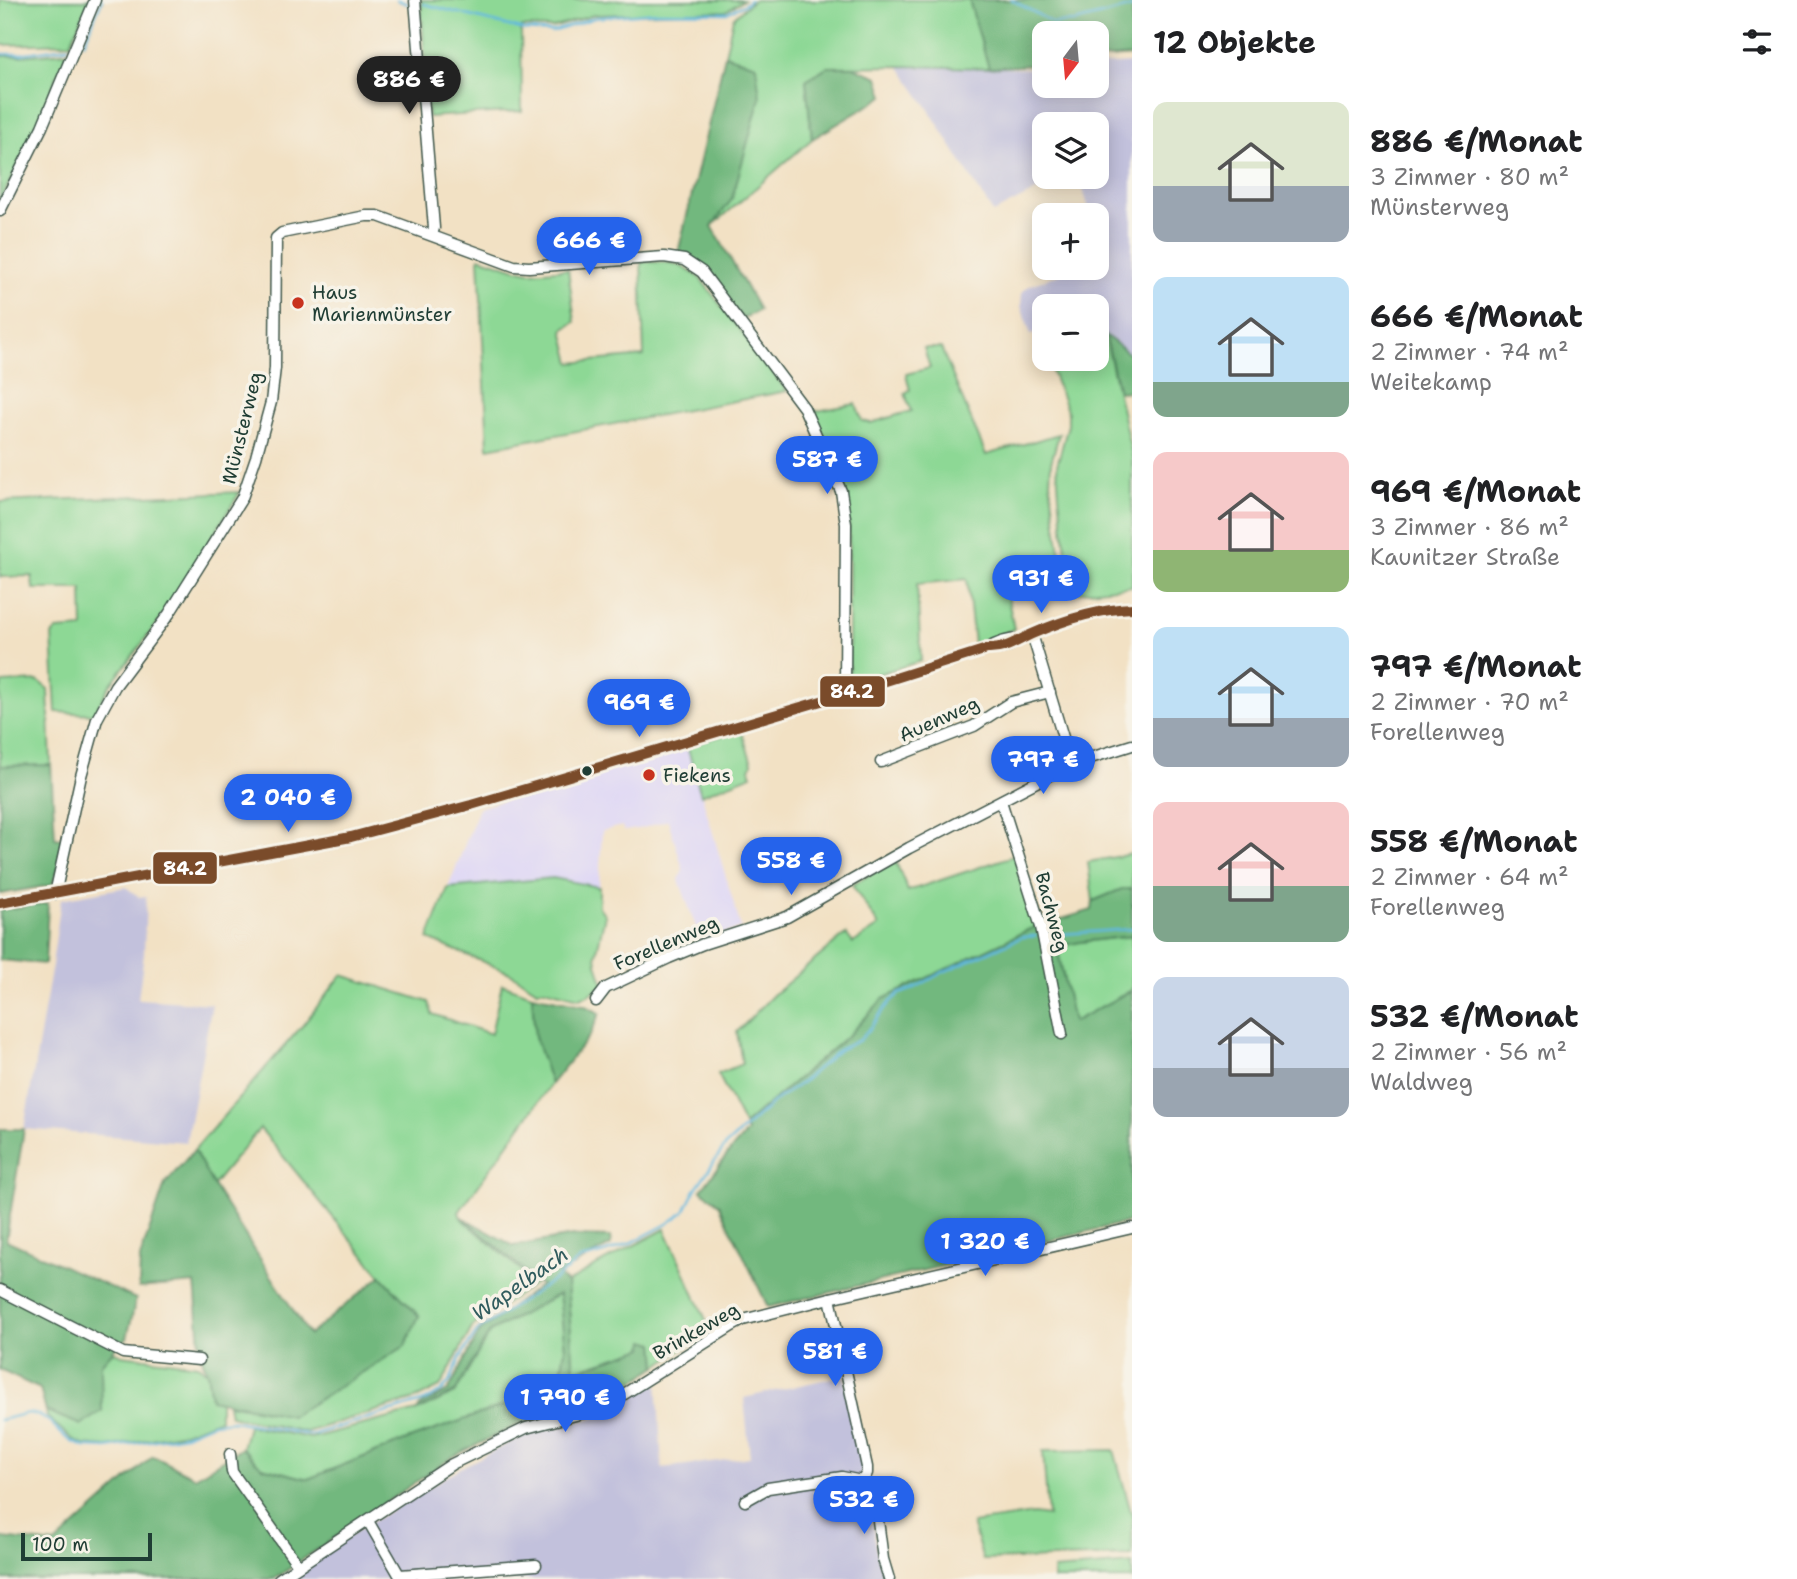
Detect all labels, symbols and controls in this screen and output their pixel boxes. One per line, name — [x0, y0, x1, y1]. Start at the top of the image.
north arrow — [1032, 21, 1110, 98]
map controls — [1032, 21, 1109, 371]
text: 12 Objekte — [1153, 22, 1316, 63]
icon: filters — [1738, 23, 1776, 61]
pin: 886 € — [360, 57, 458, 116]
text: 886 € — [373, 64, 445, 94]
button: layers — [1032, 112, 1109, 189]
text: 886 €/Monat — [1370, 121, 1582, 162]
icon: home — [1209, 130, 1293, 214]
text: 3 Zimmer · 80 m² — [1370, 162, 1569, 192]
text: Münsterweg — [1370, 192, 1509, 222]
button: + — [1032, 203, 1109, 280]
pin: 666 € — [540, 218, 638, 277]
text: 666 € — [553, 225, 625, 255]
place label: Haus Marienmünster — [312, 280, 452, 327]
button: − — [1032, 294, 1109, 371]
marker: Haus Marienmünster — [290, 295, 306, 311]
text: 666 €/Monat — [1370, 296, 1583, 337]
icon: home — [1209, 305, 1293, 389]
text: 2 Zimmer · 74 m² — [1370, 337, 1568, 367]
text: Weitekamp — [1370, 367, 1492, 397]
street label: Münsterweg — [216, 369, 268, 487]
pin: 587 € — [778, 436, 876, 496]
text: 587 € — [792, 444, 862, 474]
text: 969 €/Monat — [1370, 471, 1581, 512]
icon: home — [1209, 480, 1293, 564]
text: 3 Zimmer · 86 m² — [1370, 512, 1569, 542]
text: Kaunitzer Straße — [1370, 542, 1560, 572]
pin: 931 € — [992, 556, 1090, 615]
text: 931 € — [1008, 563, 1074, 593]
text: 797 €/Monat — [1370, 646, 1582, 687]
icon: home — [1209, 655, 1293, 739]
line badge: 84.2 — [819, 675, 886, 708]
text: 84.2 — [830, 679, 874, 704]
pin: 969 € — [590, 680, 688, 739]
text: 969 € — [603, 687, 675, 717]
text: 2 Zimmer · 70 m² — [1370, 687, 1569, 717]
street label: Auenweg — [895, 690, 983, 748]
text: Forellenweg — [1370, 717, 1505, 747]
pin: 797 € — [994, 736, 1092, 796]
text: 797 € — [1007, 744, 1079, 774]
place label: Fiekens — [663, 763, 731, 788]
unlabelled marker — [580, 764, 594, 778]
marker: Fiekens — [641, 767, 657, 783]
pin: 2 040 € — [223, 774, 353, 834]
text: 2 040 € — [240, 782, 336, 812]
text: 558 €/Monat — [1370, 821, 1578, 862]
icon: home — [1209, 830, 1293, 914]
pin: 558 € — [742, 838, 840, 897]
text: 558 € — [757, 845, 825, 875]
line badge: 84.2 — [152, 851, 218, 885]
text: 84.2 — [163, 856, 207, 881]
text: 2 Zimmer · 64 m² — [1370, 862, 1569, 892]
street label: Bachweg — [1029, 869, 1075, 955]
text: Forellenweg — [1370, 892, 1505, 922]
street label: Forellenweg — [610, 910, 722, 976]
text: 532 €/Monat — [1370, 996, 1579, 1037]
icon: home — [1209, 1005, 1293, 1089]
text: 2 Zimmer · 56 m² — [1370, 1037, 1567, 1067]
text: Waldweg — [1370, 1067, 1473, 1097]
pin: 1 320 € — [920, 1218, 1050, 1278]
text: 1 320 € — [940, 1226, 1030, 1256]
water label: Wapelbach — [466, 1241, 574, 1327]
street label: Brinkeweg — [648, 1296, 744, 1366]
pin: 581 € — [786, 1328, 884, 1388]
text: 581 € — [803, 1336, 867, 1366]
pin: 1 790 € — [500, 1374, 630, 1434]
text: 1 790 € — [520, 1382, 610, 1412]
pin: 532 € — [815, 1476, 913, 1536]
text: 532 € — [829, 1484, 899, 1514]
scale bar — [21, 1530, 152, 1562]
text: 100 m — [32, 1532, 89, 1557]

